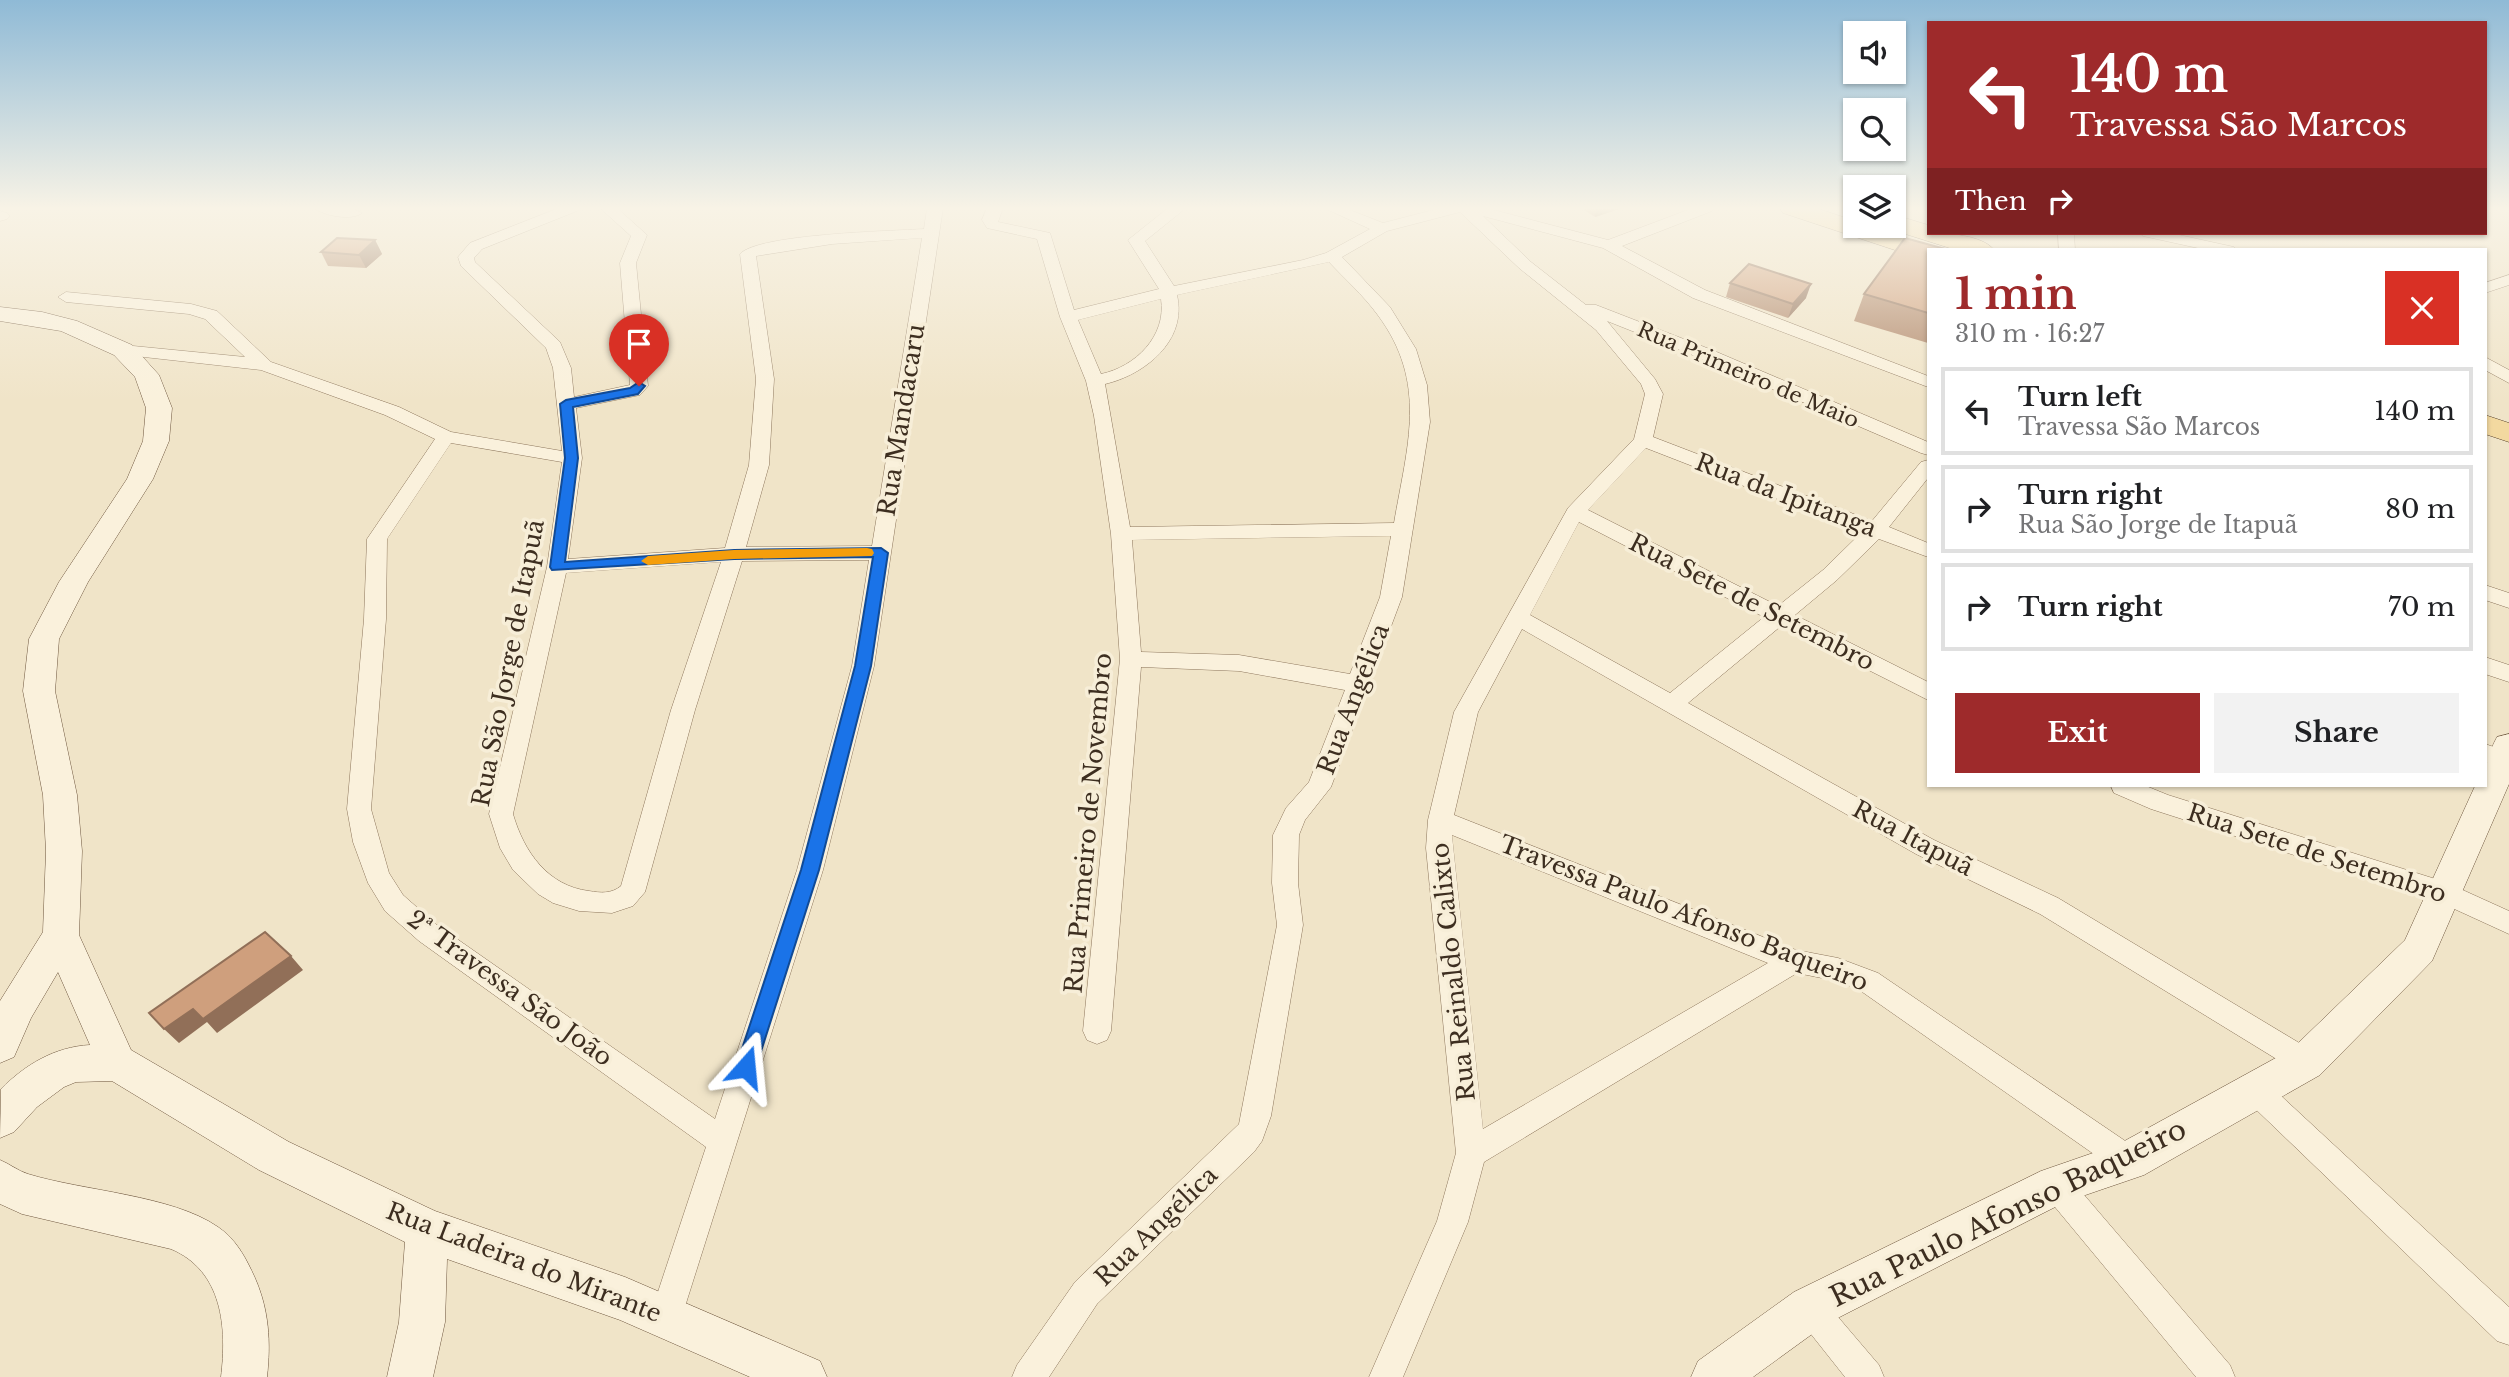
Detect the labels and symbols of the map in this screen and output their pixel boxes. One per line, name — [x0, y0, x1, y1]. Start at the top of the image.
pin — [609, 314, 669, 386]
street label: Rua Primeiro de Maio — [1633, 316, 1863, 434]
street label: Rua Mandacaru — [871, 322, 931, 518]
street label: Rua da Ipitanga — [1691, 447, 1881, 543]
street label: Rua São Jorge de Itapuã — [466, 516, 550, 809]
street label: Rua Sete de Setembro — [1625, 528, 1879, 676]
street label: Rua Angélica — [1311, 619, 1395, 778]
street label: Rua Primeiro de Novembro — [1059, 652, 1117, 994]
street label: Rua Itapuã — [1848, 794, 1979, 882]
street label: Rua Sete de Setembro — [2184, 797, 2450, 909]
street label: Travessa Paulo Afonso Baqueiro — [1496, 829, 1872, 997]
street label: Rua Reinaldo Calixto — [1425, 841, 1481, 1103]
street label: 2ª Travessa São João — [402, 904, 618, 1072]
position arrow — [709, 1030, 783, 1104]
street label: Rua Paulo Afonso Baqueiro — [1824, 1111, 2192, 1315]
street label: Rua Angélica — [1089, 1160, 1224, 1292]
street label: Rua Ladeira do Mirante — [382, 1196, 666, 1328]

